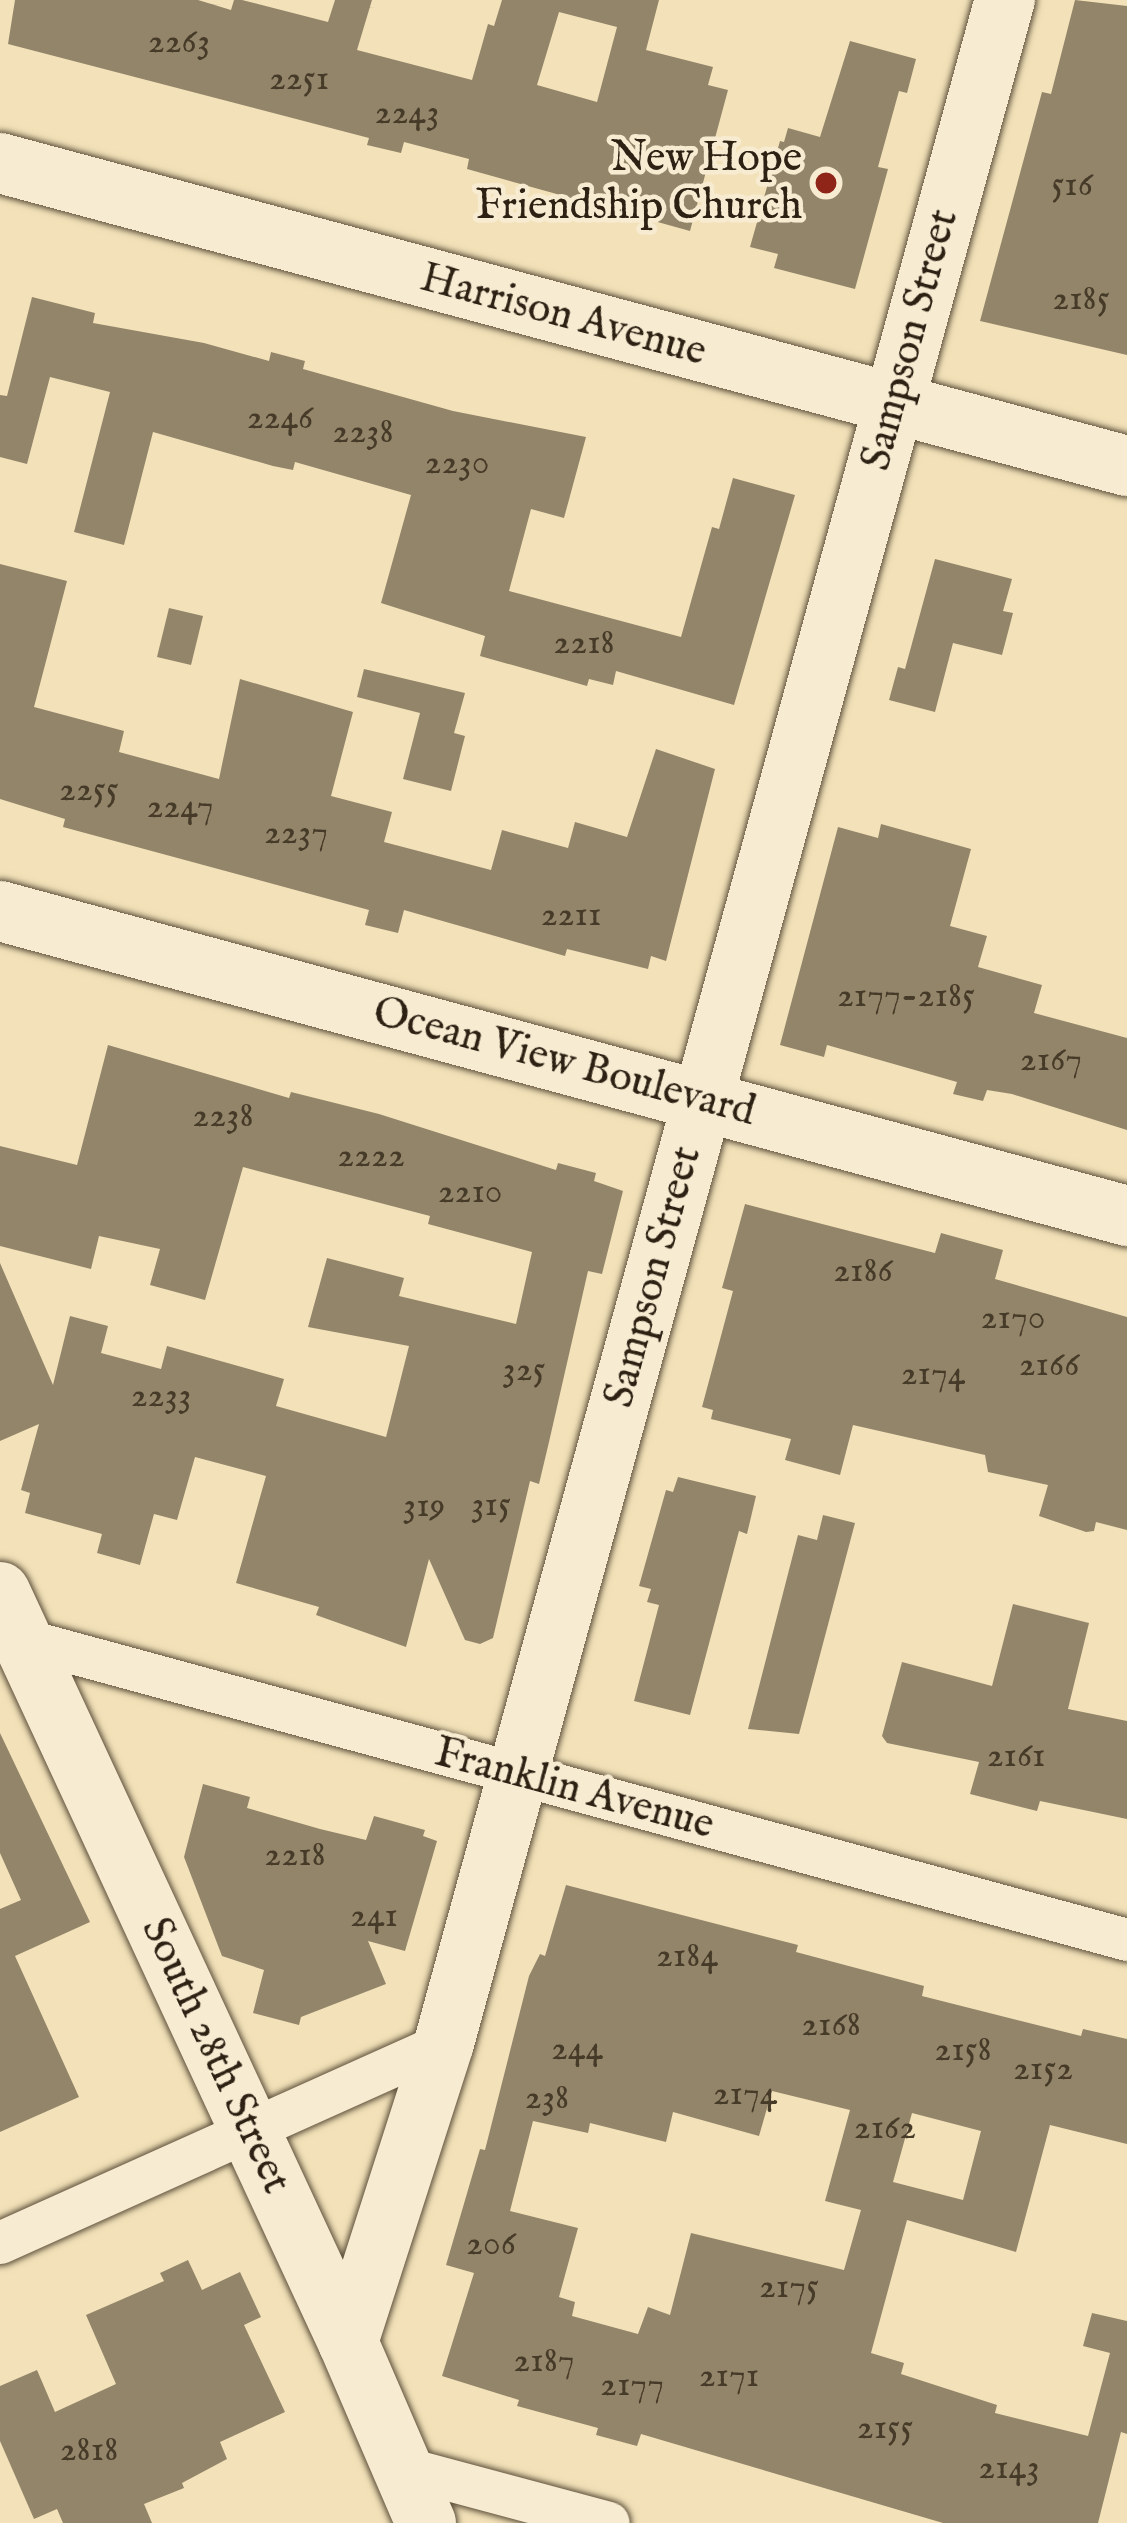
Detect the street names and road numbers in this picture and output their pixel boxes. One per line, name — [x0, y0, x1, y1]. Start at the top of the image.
street label: Sampson Street — [852, 204, 970, 476]
street label: Harrison Avenue — [415, 254, 711, 378]
street label: Ocean View Boulevard — [367, 988, 761, 1138]
street label: Sampson Street — [595, 1141, 713, 1413]
street label: Franklin Avenue — [429, 1728, 719, 1852]
street label: South 28th Street — [129, 1910, 301, 2202]

